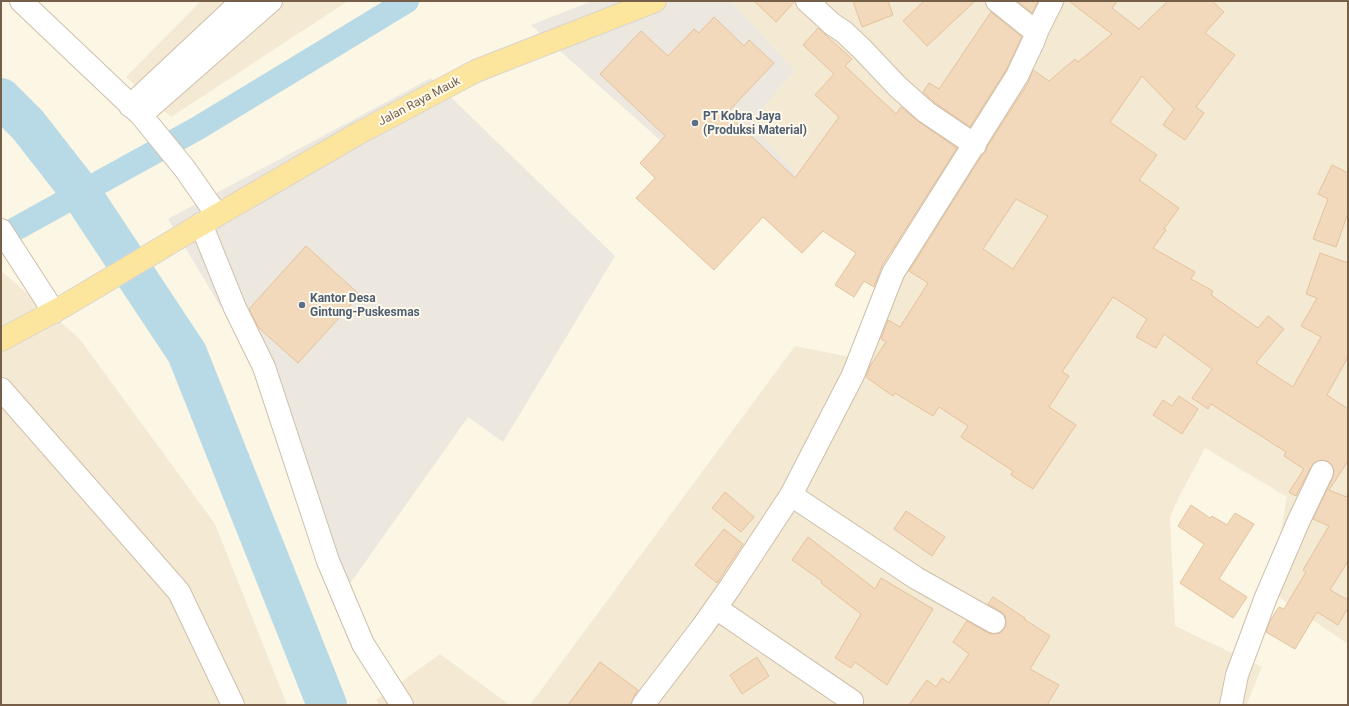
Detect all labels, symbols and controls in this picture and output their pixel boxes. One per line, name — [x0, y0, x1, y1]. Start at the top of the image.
street label: Jalan Raya Mauk — [376, 73, 463, 129]
place label: PT Kobra Jaya (Produksi Material) — [703, 109, 807, 137]
marker: PT Kobra Jaya (Produksi Material) — [690, 118, 700, 128]
place label: Kantor Desa Gintung-Puskesmas — [310, 291, 420, 319]
marker: Kantor Desa Gintung-Puskesmas — [297, 300, 307, 310]

